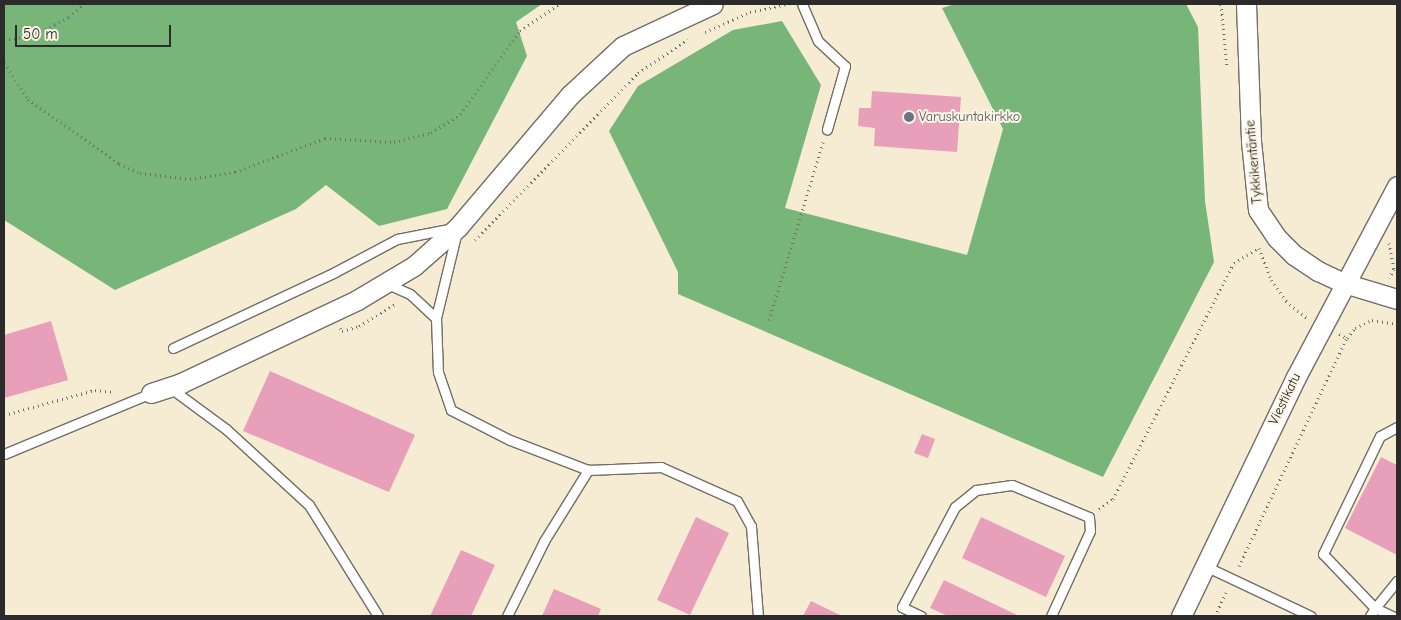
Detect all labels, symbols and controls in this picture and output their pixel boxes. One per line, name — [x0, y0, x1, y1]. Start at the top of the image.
scale bar — [18, 15, 174, 47]
text: 50 m — [23, 25, 58, 43]
place label: Varuskuntakirkko — [919, 109, 1020, 125]
marker: Varuskuntakirkko — [903, 111, 915, 123]
street label: Tykkikentäntie — [1242, 119, 1266, 205]
street label: Viestikatu — [1265, 370, 1305, 428]

